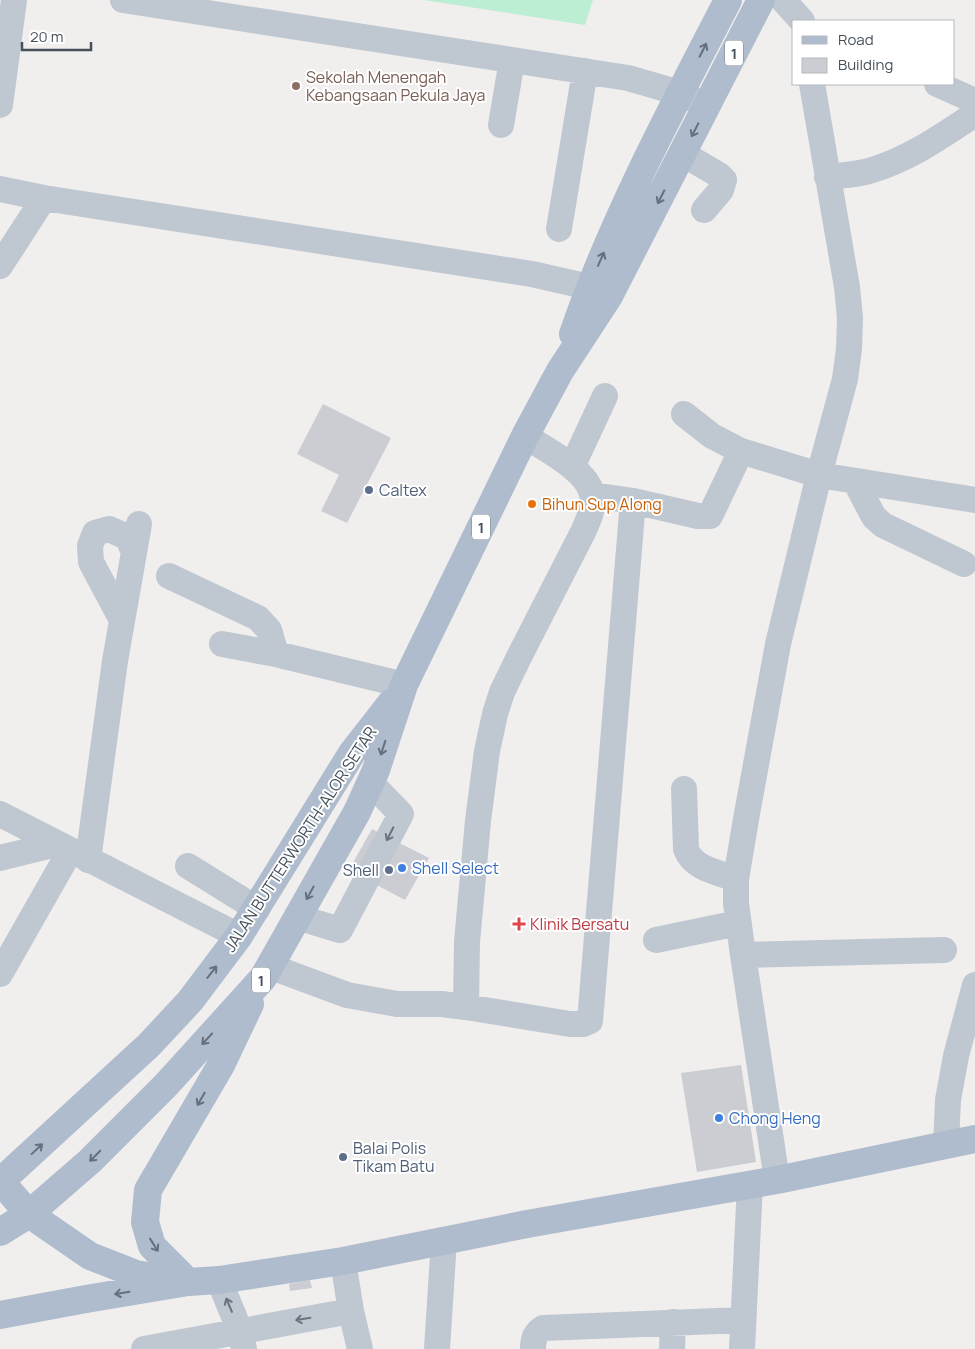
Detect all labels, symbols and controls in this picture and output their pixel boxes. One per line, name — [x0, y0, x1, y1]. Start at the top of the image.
scale bar — [22, 20, 91, 52]
legend — [792, 20, 955, 85]
text: 20 m — [30, 26, 63, 47]
text: Road — [838, 29, 874, 50]
road number: 1 — [725, 40, 743, 66]
one-way arrow — [699, 43, 708, 58]
text: Building — [838, 54, 893, 75]
place label: Sekolah Menengah Kebangsaan Pekula Jaya — [306, 66, 485, 106]
marker: Sekolah Menengah Kebangsaan Pekula Jaya — [290, 80, 302, 92]
one-way arrow — [690, 122, 699, 137]
one-way arrow — [656, 190, 666, 205]
one-way arrow — [597, 252, 607, 267]
place label: Caltex — [379, 479, 427, 501]
marker: Caltex — [363, 484, 375, 496]
place label: Bihun Sup Along — [542, 493, 662, 515]
marker: Bihun Sup Along — [526, 498, 538, 510]
road number: 1 — [472, 514, 490, 540]
street label: JALAN BUTTERWORTH-ALOR SETAR — [219, 722, 381, 956]
one-way arrow — [378, 740, 388, 756]
one-way arrow — [385, 826, 394, 841]
place label: Shell Select — [412, 857, 499, 879]
place label: Shell — [343, 859, 379, 881]
marker: Shell Select — [396, 862, 408, 874]
marker: Shell — [383, 864, 395, 876]
one-way arrow — [305, 885, 315, 900]
place label: Klinik Bersatu — [530, 913, 629, 935]
marker: Klinik Bersatu — [512, 917, 526, 931]
one-way arrow — [207, 965, 218, 978]
road number: 1 — [252, 968, 270, 992]
one-way arrow — [201, 1032, 213, 1045]
one-way arrow — [195, 1092, 205, 1106]
place label: Chong Heng — [729, 1107, 821, 1129]
marker: Chong Heng — [713, 1112, 725, 1124]
place label: Balai Polis Tikam Batu — [353, 1137, 434, 1177]
one-way arrow — [30, 1143, 43, 1154]
one-way arrow — [88, 1150, 101, 1162]
marker: Balai Polis Tikam Batu — [337, 1151, 349, 1163]
one-way arrow — [149, 1238, 160, 1252]
one-way arrow — [115, 1288, 131, 1298]
one-way arrow — [224, 1298, 234, 1313]
one-way arrow — [295, 1315, 311, 1325]

